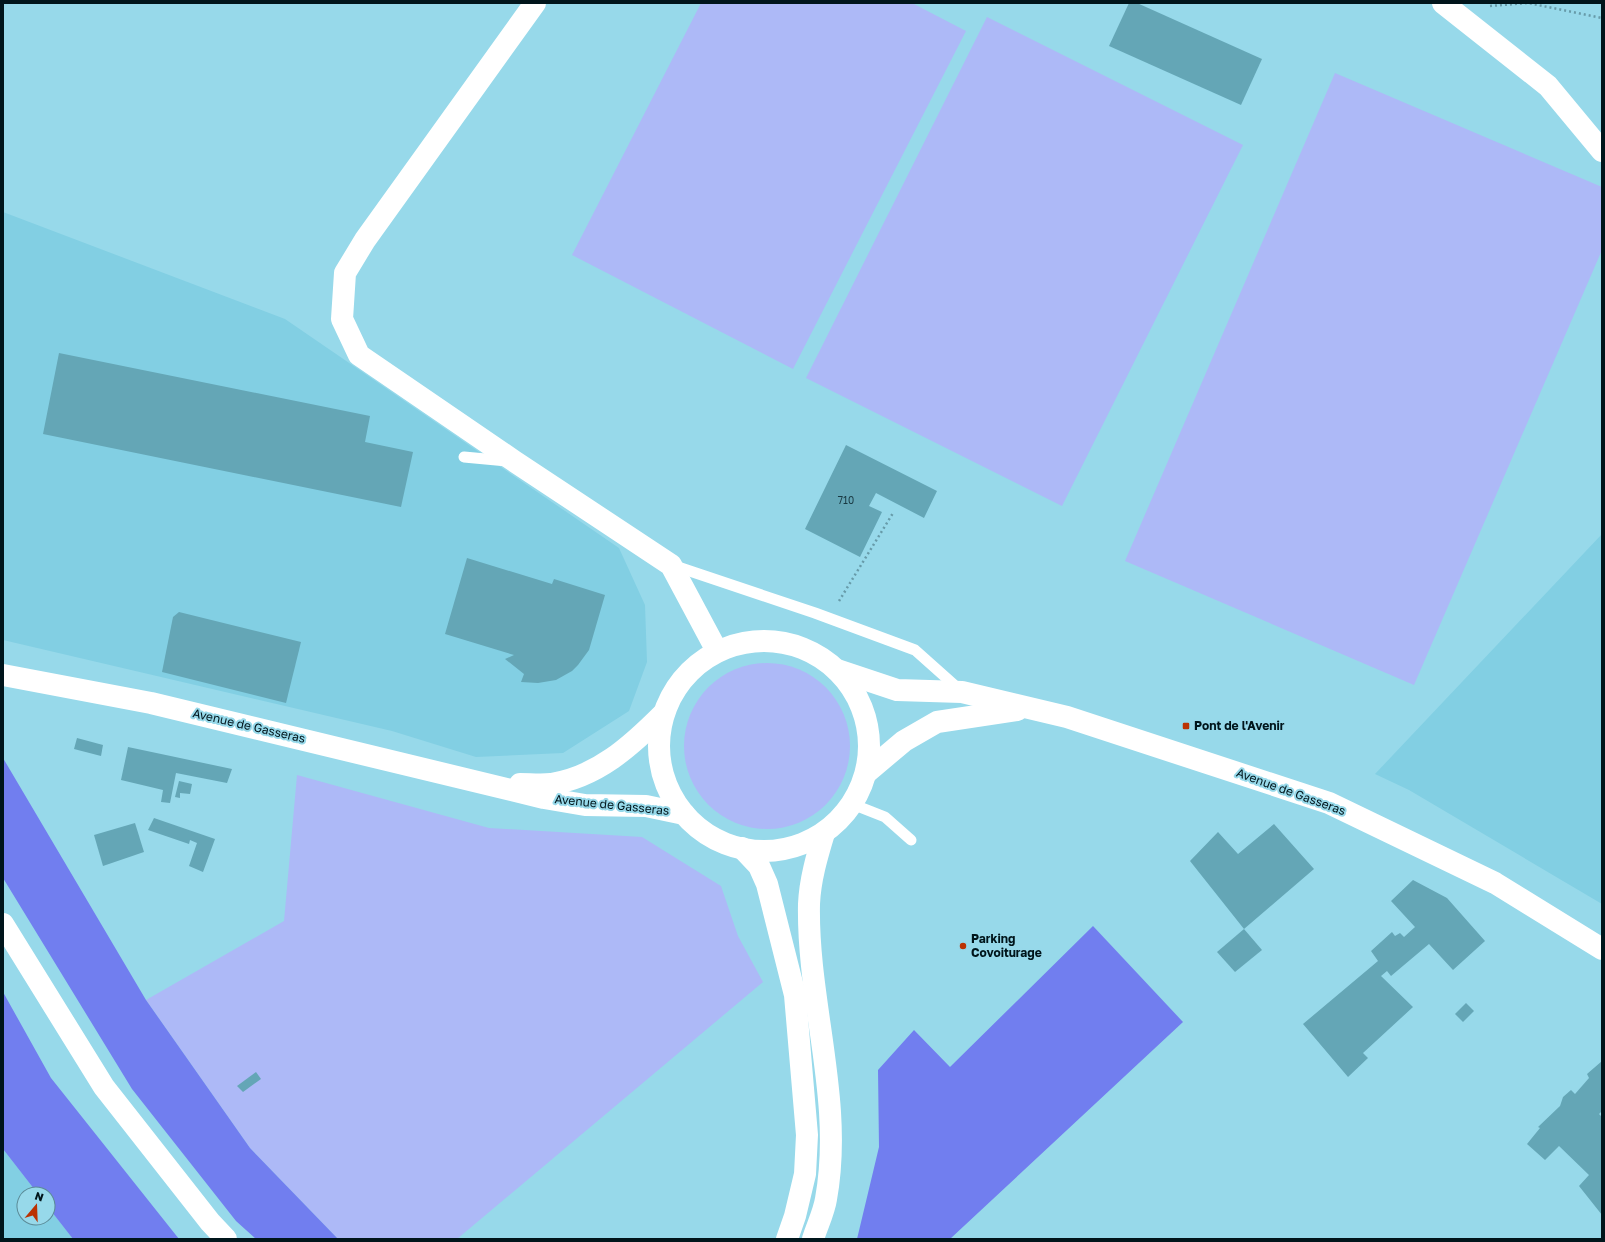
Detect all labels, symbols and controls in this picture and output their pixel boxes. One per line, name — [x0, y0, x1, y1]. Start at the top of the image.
house number: 710 — [838, 494, 854, 506]
street label: Avenue de Gasseras — [191, 705, 307, 746]
place label: Pont de l'Avenir — [1194, 718, 1285, 733]
marker: Pont de l'Avenir — [1181, 721, 1191, 731]
street label: Avenue de Gasseras — [1234, 765, 1348, 818]
street label: Avenue de Gasseras — [554, 791, 670, 818]
place label: Parking Covoiturage — [971, 931, 1042, 960]
marker: Parking Covoiturage — [958, 941, 968, 951]
north arrow — [16, 1186, 56, 1226]
text: N — [33, 1189, 45, 1204]

